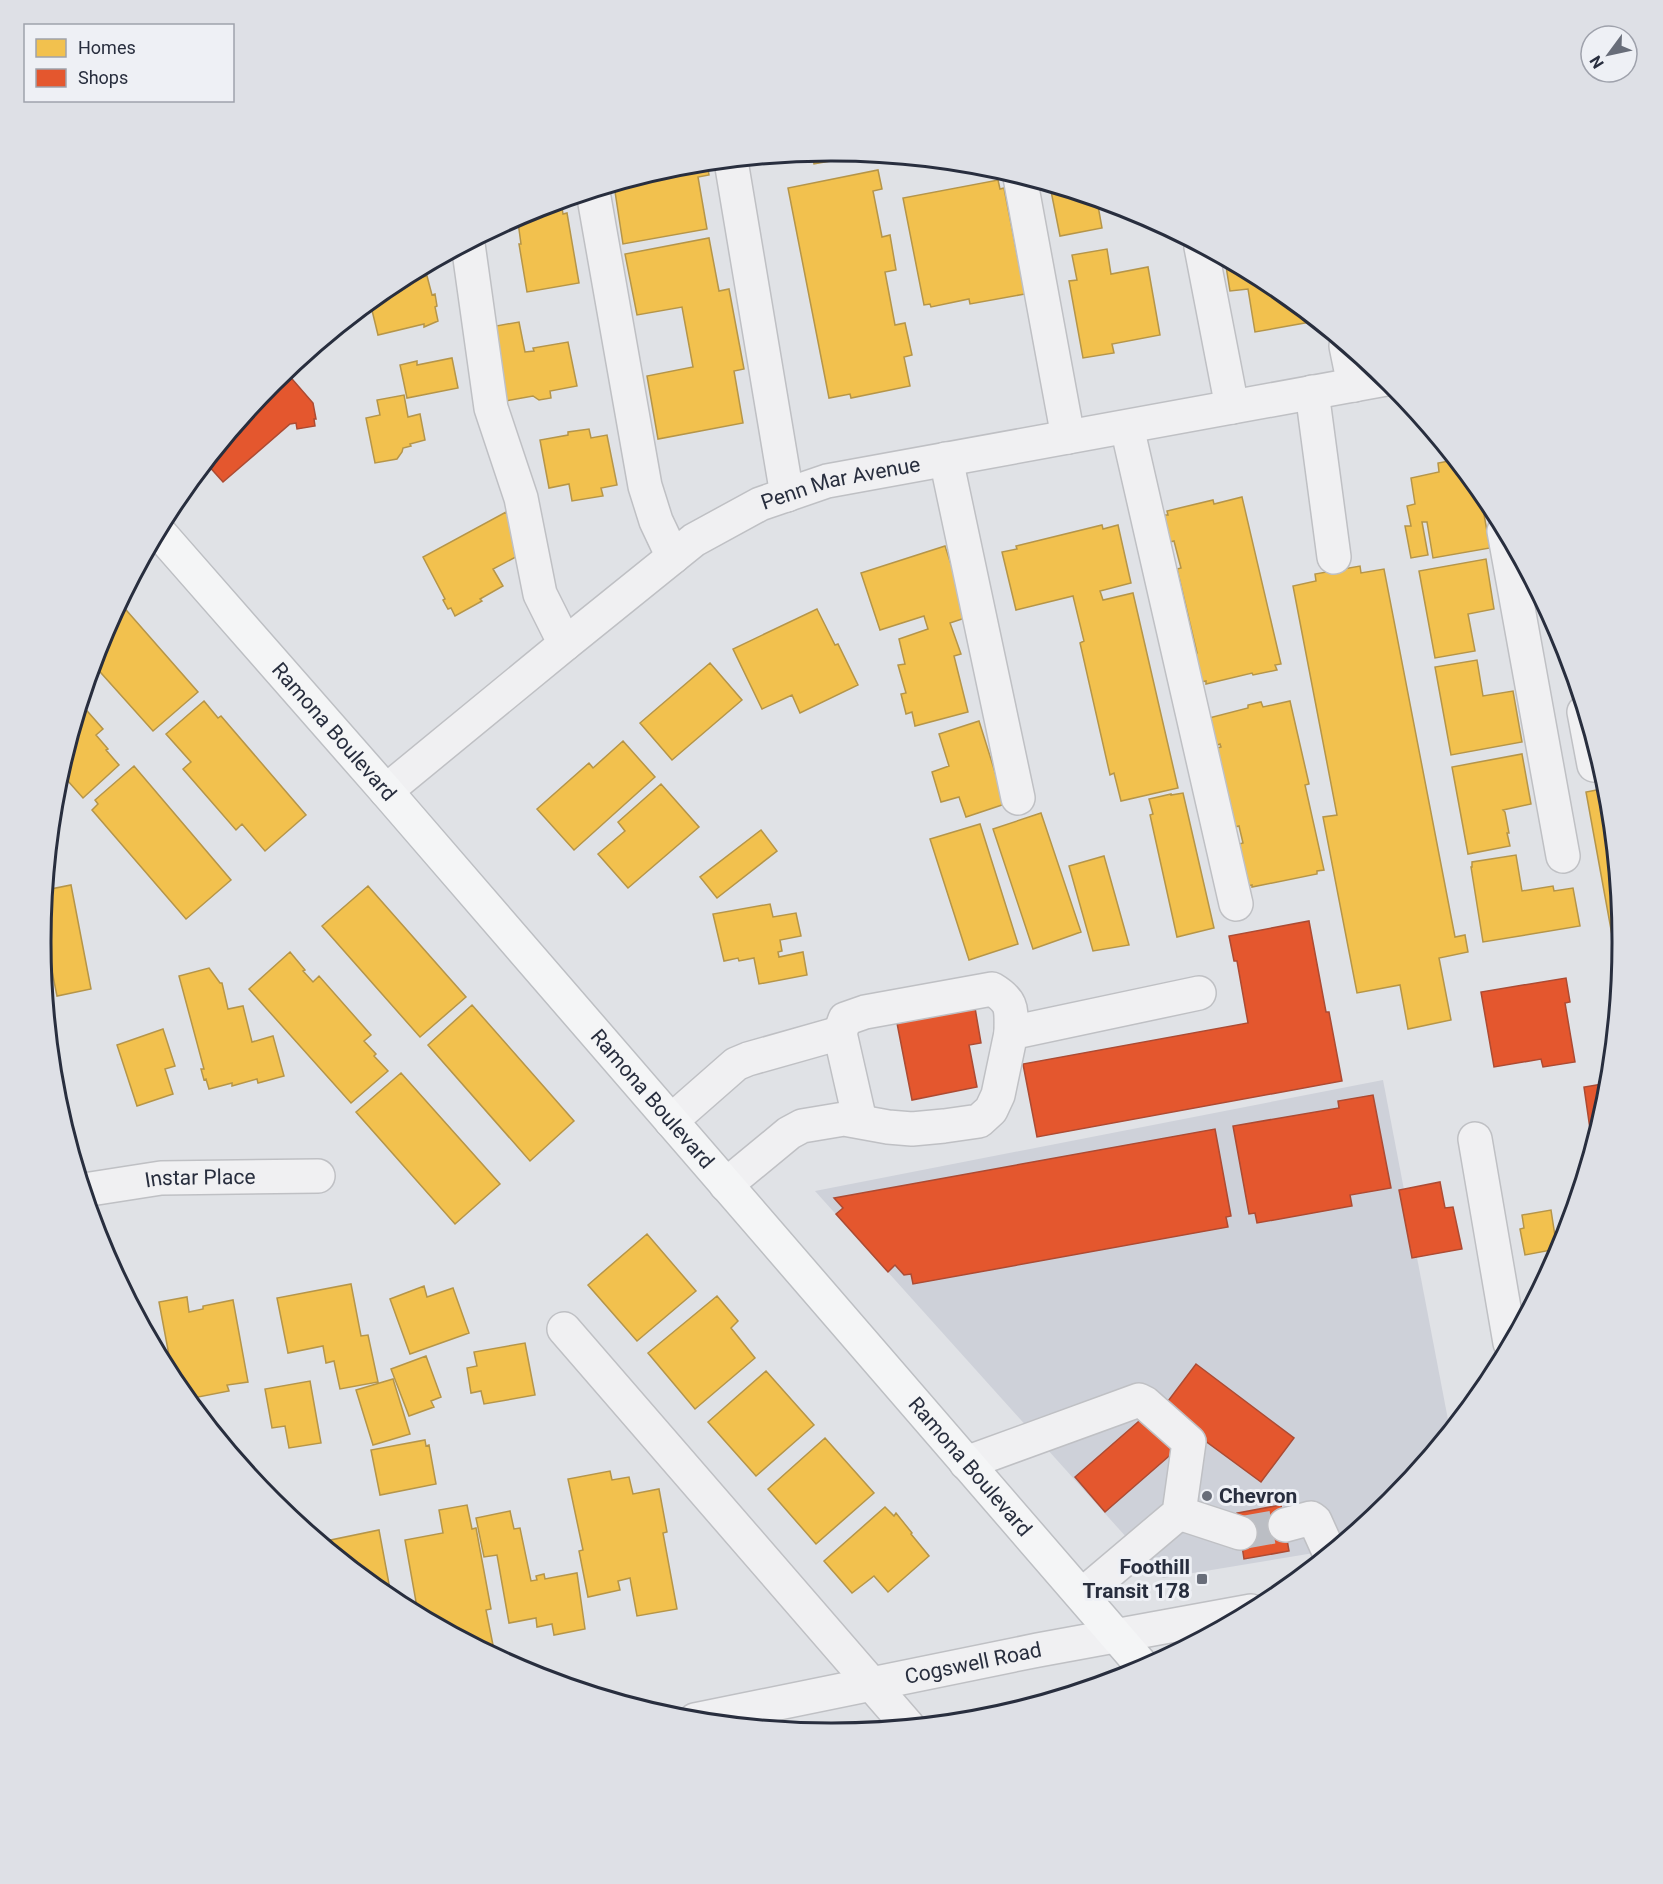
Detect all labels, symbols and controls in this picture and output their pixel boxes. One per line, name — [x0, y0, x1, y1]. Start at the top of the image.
legend — [24, 24, 234, 102]
north arrow — [1579, 24, 1639, 84]
text: Homes — [78, 37, 136, 58]
text: N — [1586, 52, 1608, 72]
text: Shops — [78, 67, 128, 88]
street label: Penn Mar Avenue — [758, 452, 922, 515]
street label: Ramona Boulevard — [267, 658, 401, 806]
street label: Ramona Boulevard — [586, 1025, 719, 1174]
street label: Instar Place — [143, 1165, 256, 1192]
street label: Ramona Boulevard — [903, 1392, 1037, 1541]
place label: Chevron — [1219, 1484, 1297, 1508]
marker: Chevron — [1200, 1489, 1214, 1503]
place label: Foothill Transit 178 — [1083, 1555, 1190, 1603]
marker: Foothill Transit 178 — [1195, 1572, 1209, 1586]
street label: Cogswell Road — [903, 1638, 1044, 1689]

